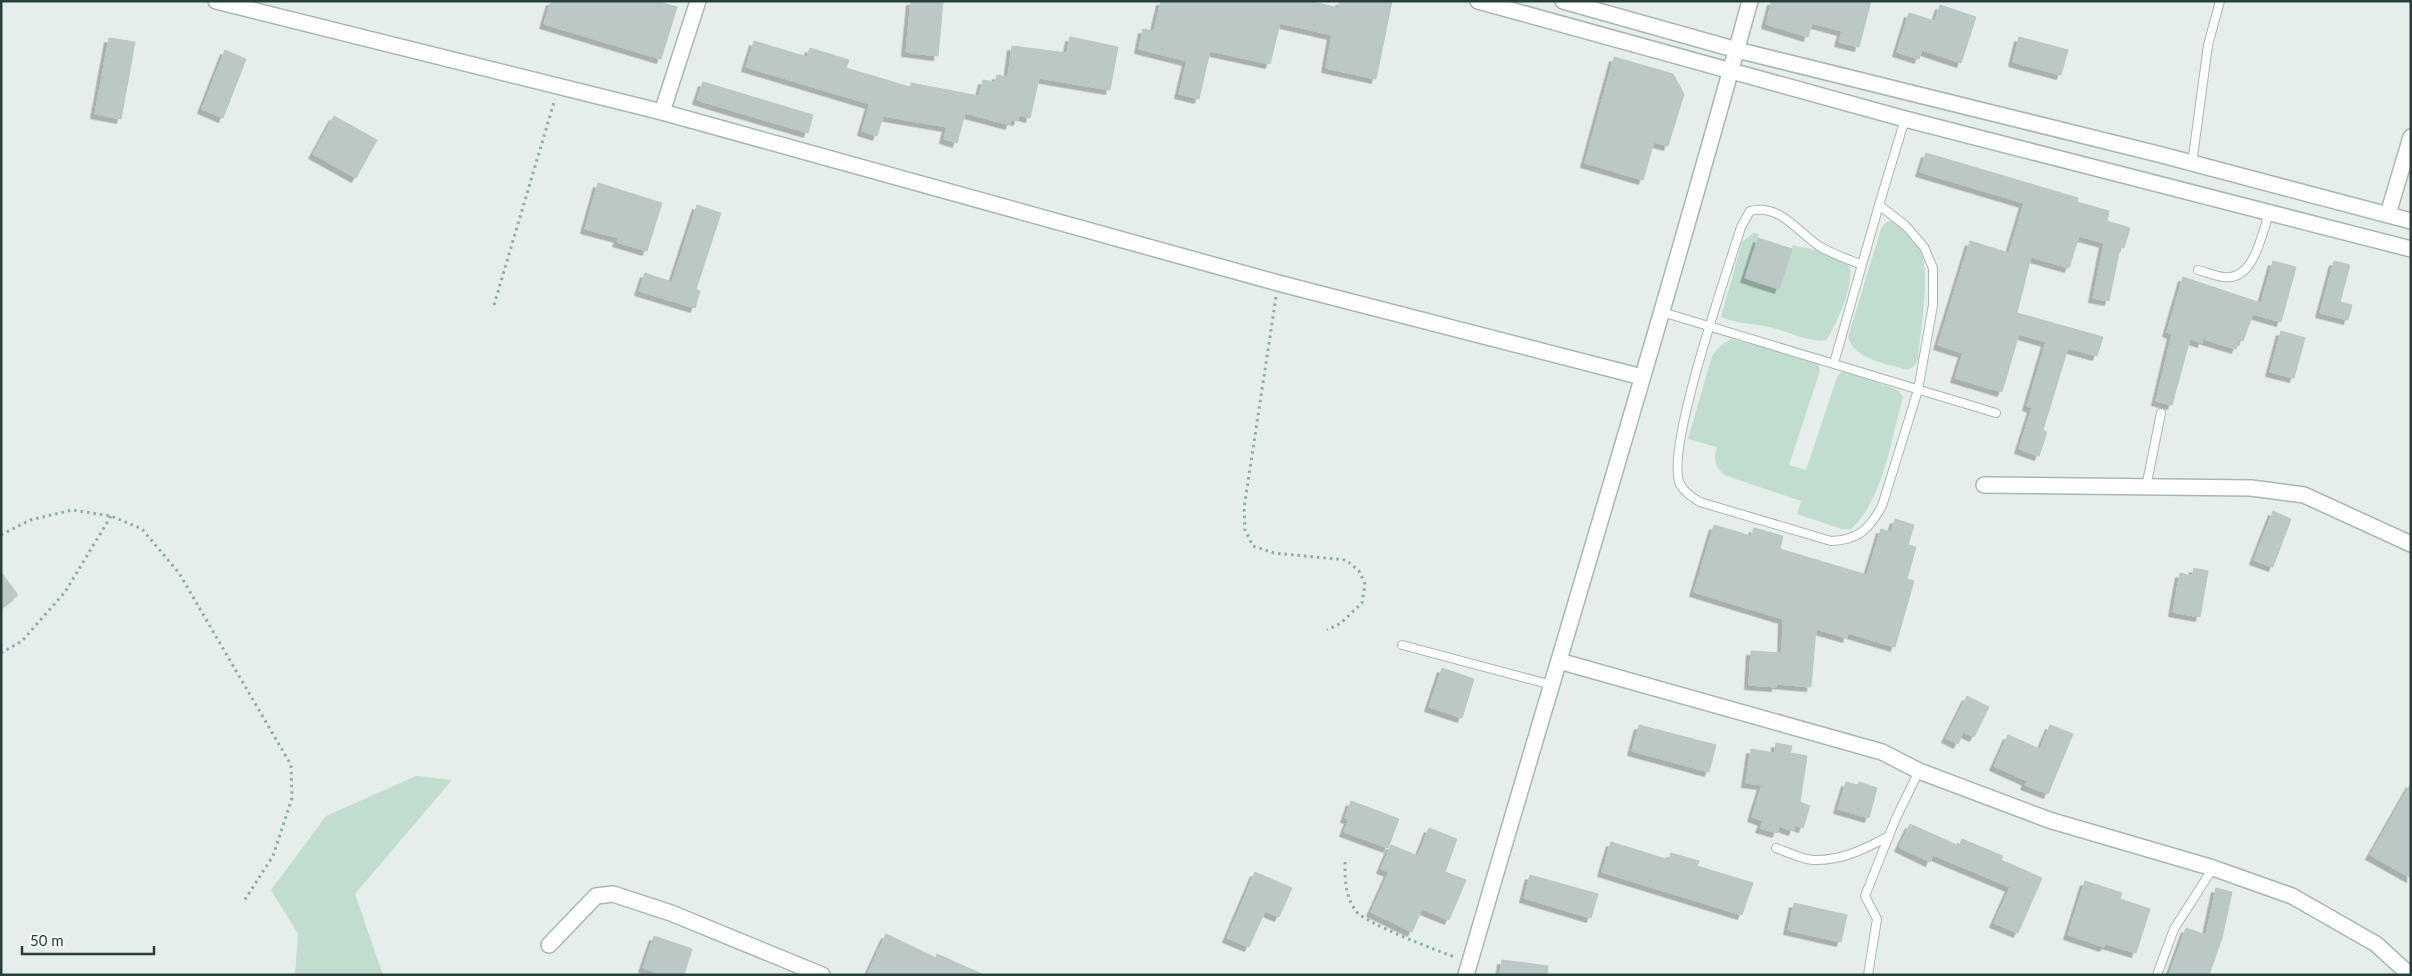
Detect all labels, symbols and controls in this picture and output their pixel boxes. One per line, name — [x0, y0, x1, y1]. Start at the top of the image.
scale bar — [22, 924, 155, 956]
text: 50 m — [30, 931, 64, 949]

